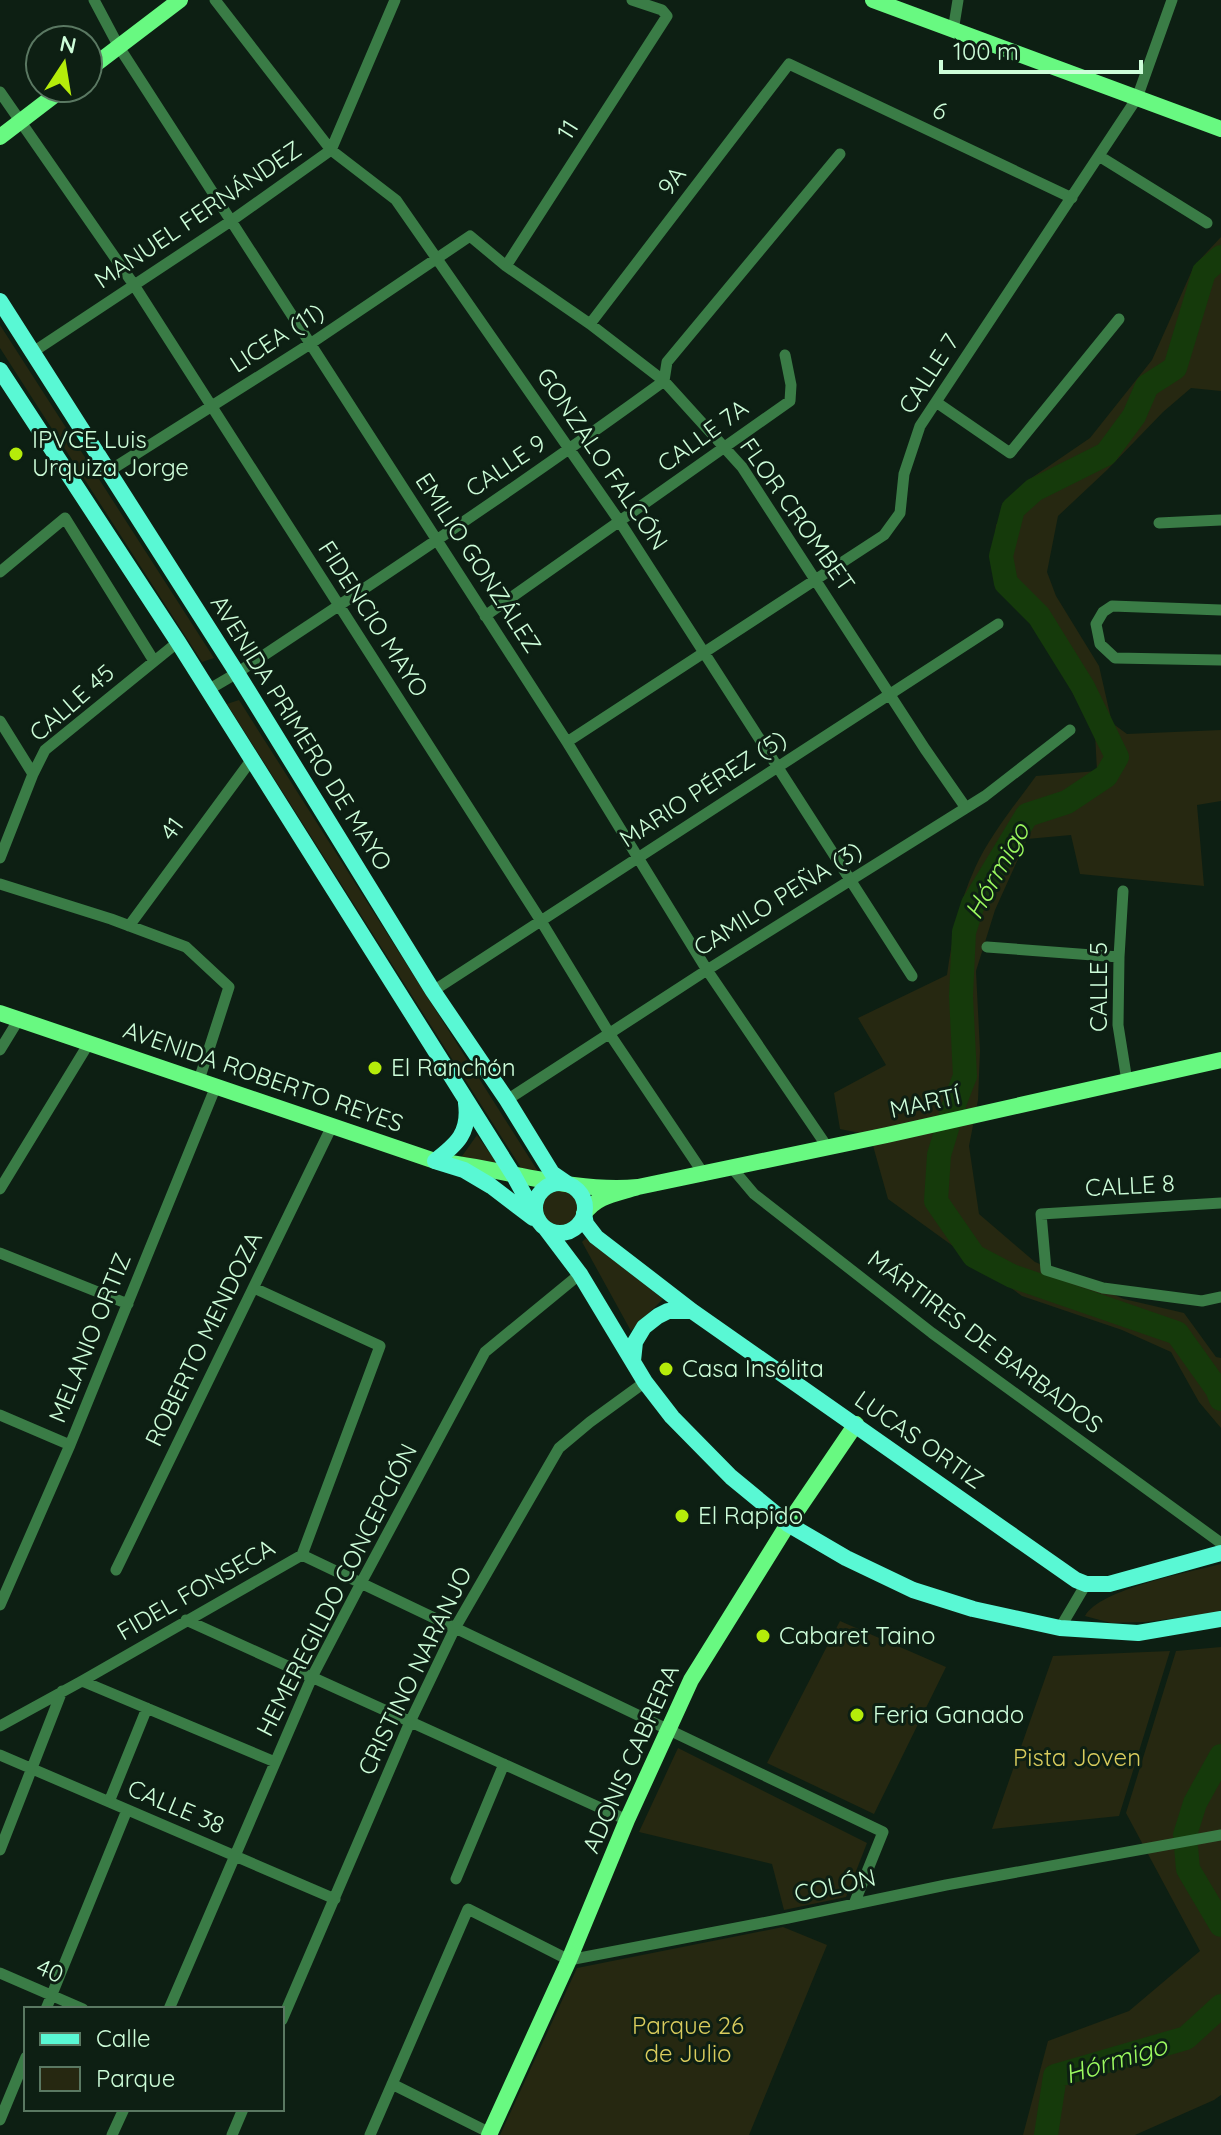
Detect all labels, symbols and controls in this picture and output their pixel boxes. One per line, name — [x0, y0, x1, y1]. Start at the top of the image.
north arrow — [24, 24, 104, 104]
scale bar — [941, 24, 1141, 74]
text: N — [57, 29, 79, 60]
text: 100 m — [953, 36, 1019, 66]
street label: 6 — [928, 94, 953, 126]
street label: 11 — [550, 114, 585, 145]
street label: MANUEL FERNÁNDEZ — [88, 134, 307, 295]
street label: 9A — [651, 160, 692, 201]
street label: LICEA (11) — [224, 296, 329, 379]
street label: CALLE 7 — [891, 328, 965, 419]
street label: GONZALO FALCÓN — [531, 362, 675, 555]
street label: CALLE 7A — [651, 392, 754, 478]
place label: IPVCE Luis Urquiza Jorge — [32, 424, 189, 482]
street label: CALLE 9 — [460, 427, 551, 503]
street label: FLOR CROMBET — [734, 432, 862, 597]
marker: IPVCE Luis Urquiza Jorge — [7, 445, 25, 463]
street label: EMILIO GONZÁLEZ — [409, 467, 548, 658]
street label: FIDENCIO MAYO — [312, 535, 435, 702]
street label: AVENIDA PRIMERO DE MAYO — [205, 589, 399, 876]
street label: CALLE 45 — [23, 657, 120, 747]
street label: MARIO PÉREZ (5) — [613, 723, 792, 853]
street label: 41 — [153, 811, 190, 846]
water label: Hórmigo — [957, 816, 1037, 925]
street label: CAMILO PEÑA (3) — [688, 834, 867, 962]
street label: CALLE 5 — [1083, 942, 1113, 1032]
street label: AVENIDA ROBERTO REYES — [119, 1014, 407, 1138]
place label: El Ranchón — [391, 1052, 516, 1082]
marker: El Ranchón — [366, 1059, 384, 1077]
street label: MARTÍ — [887, 1080, 964, 1124]
street label: CALLE 8 — [1084, 1168, 1176, 1202]
street label: ROBERTO MENDOZA — [138, 1226, 268, 1451]
street label: MÁRTIRES DE BARBADOS — [862, 1243, 1109, 1439]
street label: MELANIO ORTIZ — [41, 1248, 137, 1427]
place label: Casa Insólita — [682, 1353, 824, 1383]
marker: Casa Insólita — [657, 1360, 675, 1378]
street label: LUCAS ORTIZ — [849, 1384, 990, 1495]
street label: HEMEREGILDO CONCEPCIÓN — [249, 1438, 423, 1741]
place label: El Rapido — [698, 1500, 803, 1530]
marker: El Rapido — [673, 1507, 691, 1525]
street label: FIDEL FONSECA — [111, 1532, 280, 1646]
street label: CRISTINO NARANJO — [351, 1561, 478, 1780]
place label: Cabaret Taino — [779, 1620, 935, 1650]
marker: Cabaret Taino — [754, 1627, 772, 1645]
street label: ADONIS CABRERA — [575, 1660, 685, 1857]
place label: Feria Ganado — [873, 1699, 1024, 1729]
marker: Feria Ganado — [848, 1706, 866, 1724]
park label: Pista Joven — [1013, 1742, 1141, 1772]
street label: CALLE 38 — [123, 1772, 229, 1840]
street label: COLÓN — [791, 1862, 878, 1908]
street label: 40 — [32, 1951, 69, 1989]
legend — [24, 2007, 284, 2111]
park label: Parque 26 de Julio — [632, 2010, 744, 2068]
text: Calle — [96, 2023, 151, 2053]
water label: Hórmigo — [1061, 2028, 1172, 2091]
text: Parque — [96, 2063, 175, 2093]

